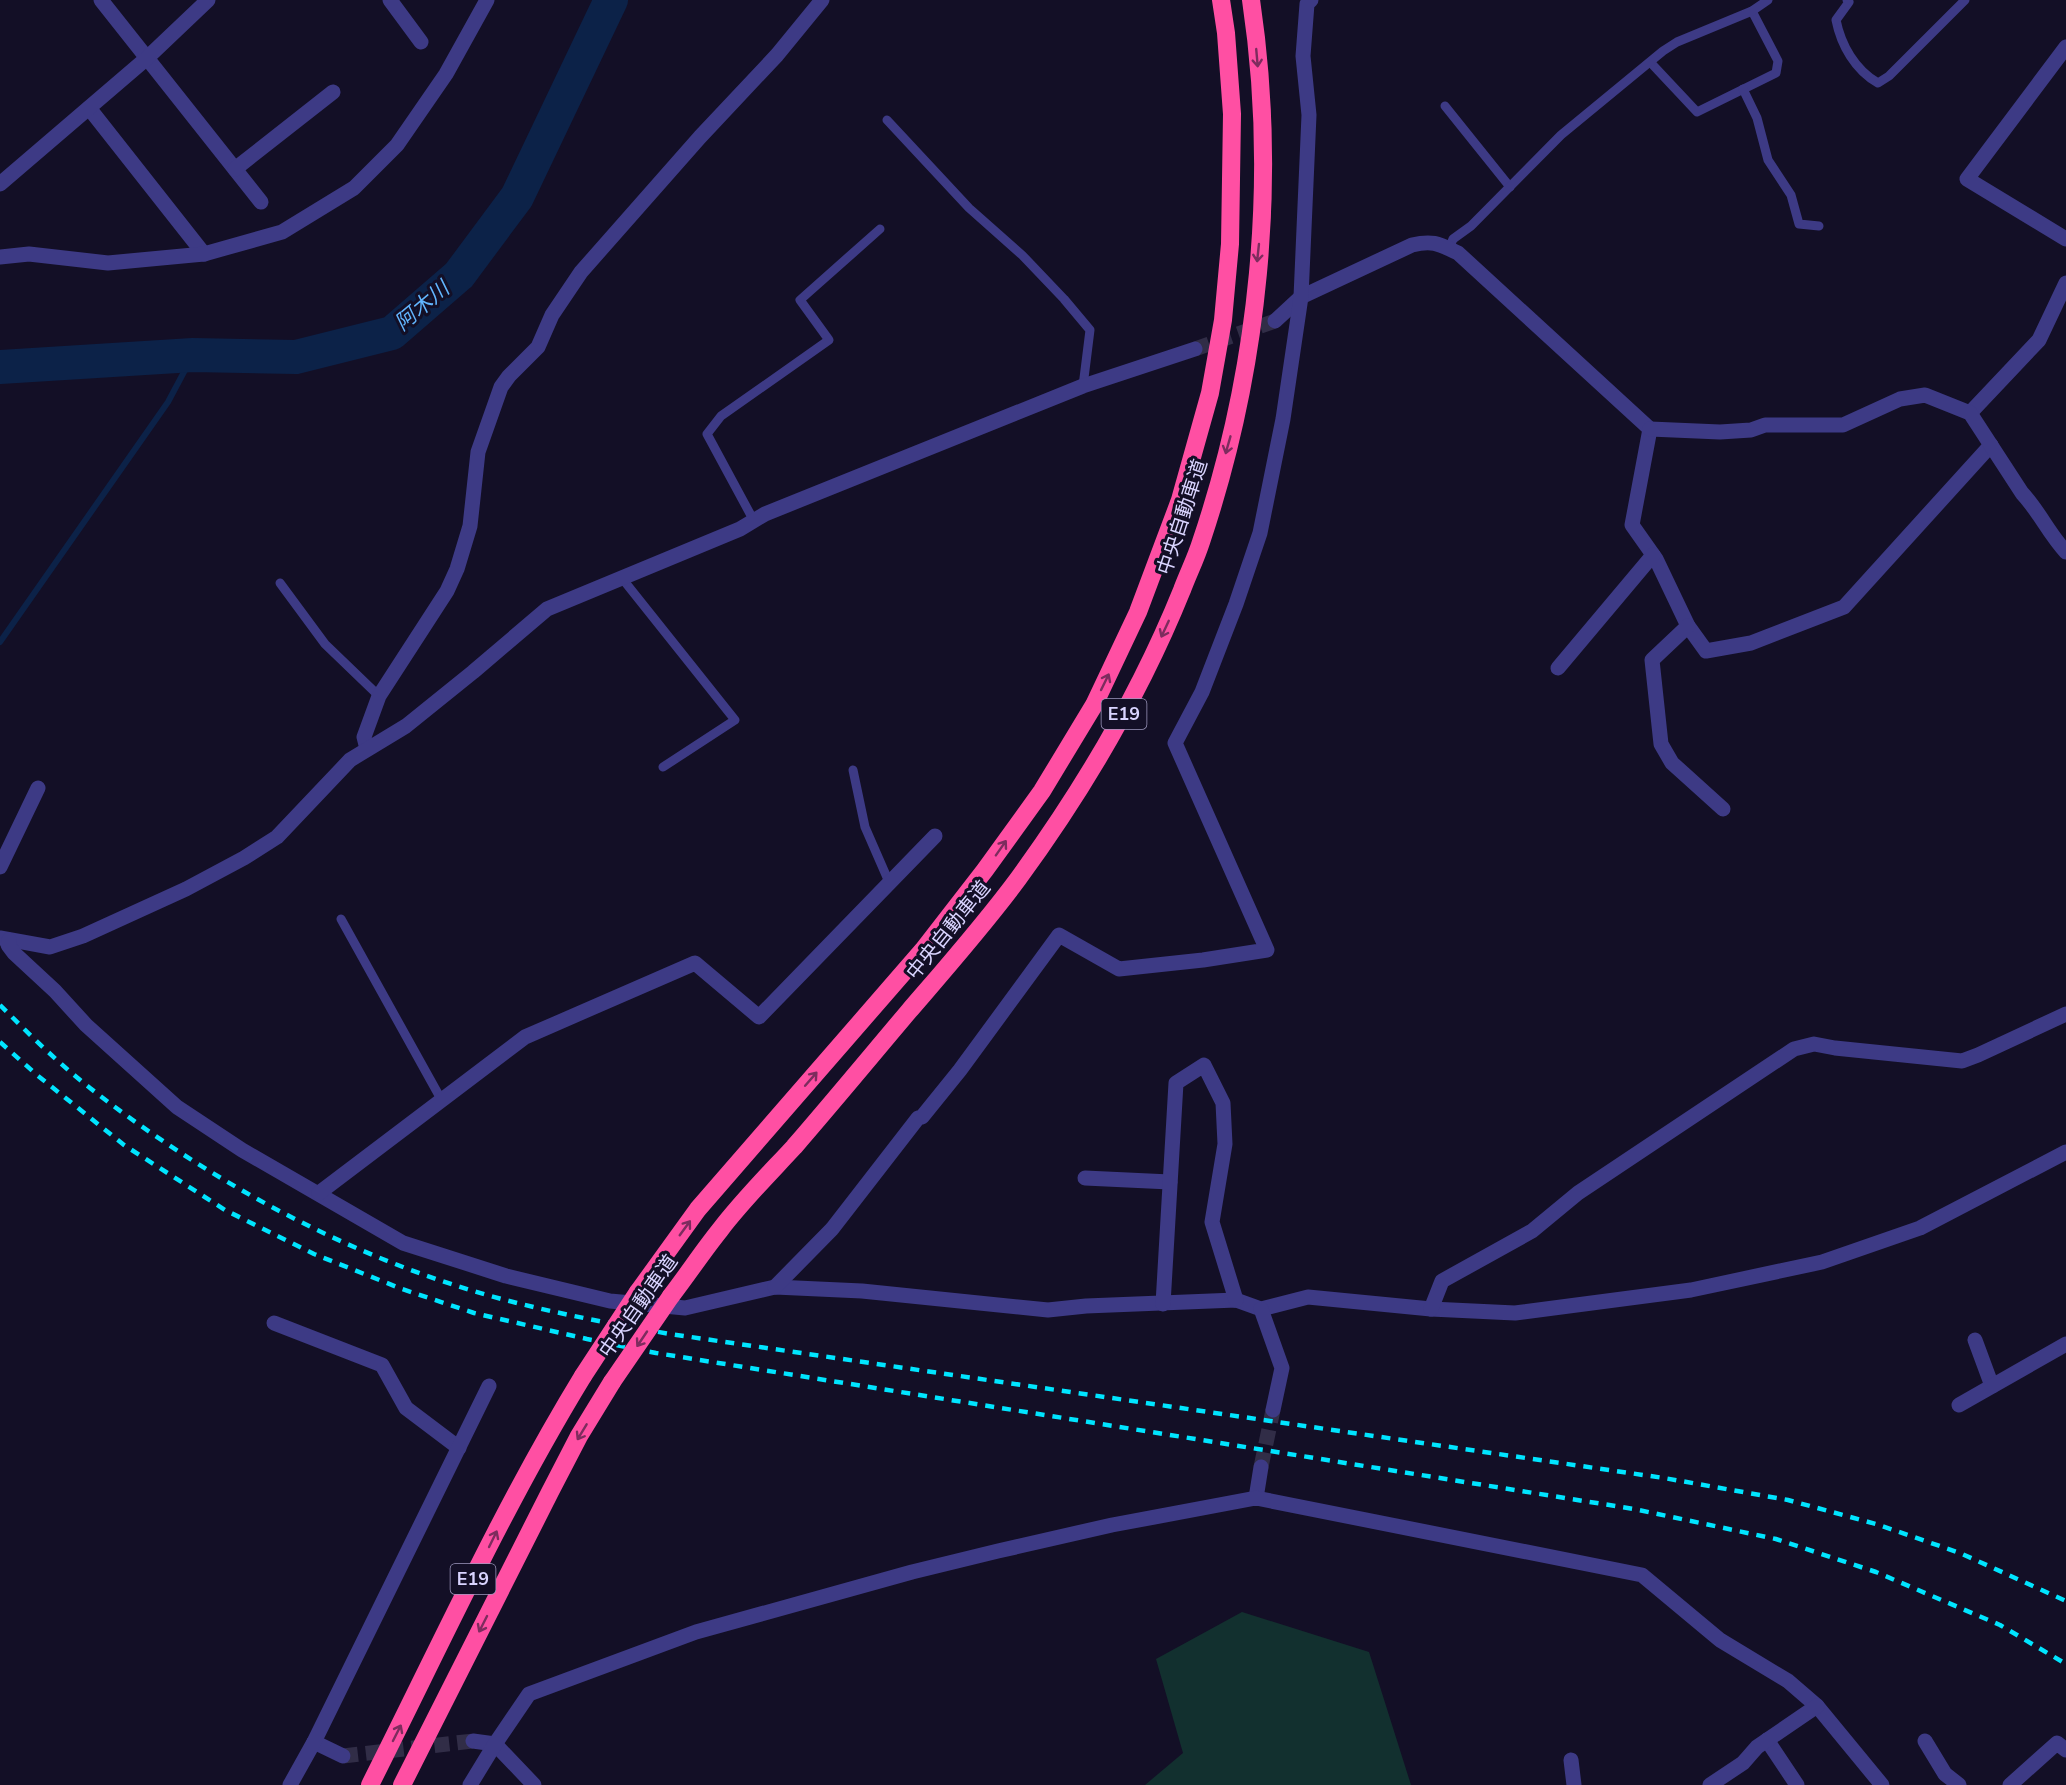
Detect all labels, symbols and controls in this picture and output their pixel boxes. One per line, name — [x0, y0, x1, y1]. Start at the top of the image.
one-way arrow — [1252, 48, 1263, 68]
one-way arrow — [1252, 242, 1263, 262]
water label: 阿木川 — [389, 274, 457, 337]
one-way arrow — [1222, 435, 1234, 454]
street label: 中央自動車道 — [1151, 456, 1214, 578]
one-way arrow — [1159, 620, 1171, 638]
one-way arrow — [1099, 674, 1111, 692]
road number: E19 — [1102, 699, 1146, 729]
one-way arrow — [995, 840, 1007, 856]
street label: 中央自動車道 — [900, 875, 997, 985]
one-way arrow — [804, 1072, 818, 1087]
one-way arrow — [678, 1220, 691, 1236]
street label: 中央自動車道 — [593, 1249, 684, 1363]
one-way arrow — [636, 1330, 648, 1347]
one-way arrow — [576, 1423, 588, 1440]
one-way arrow — [488, 1531, 499, 1549]
road number: E19 — [450, 1564, 496, 1594]
one-way arrow — [477, 1615, 489, 1633]
one-way arrow — [391, 1724, 403, 1742]

